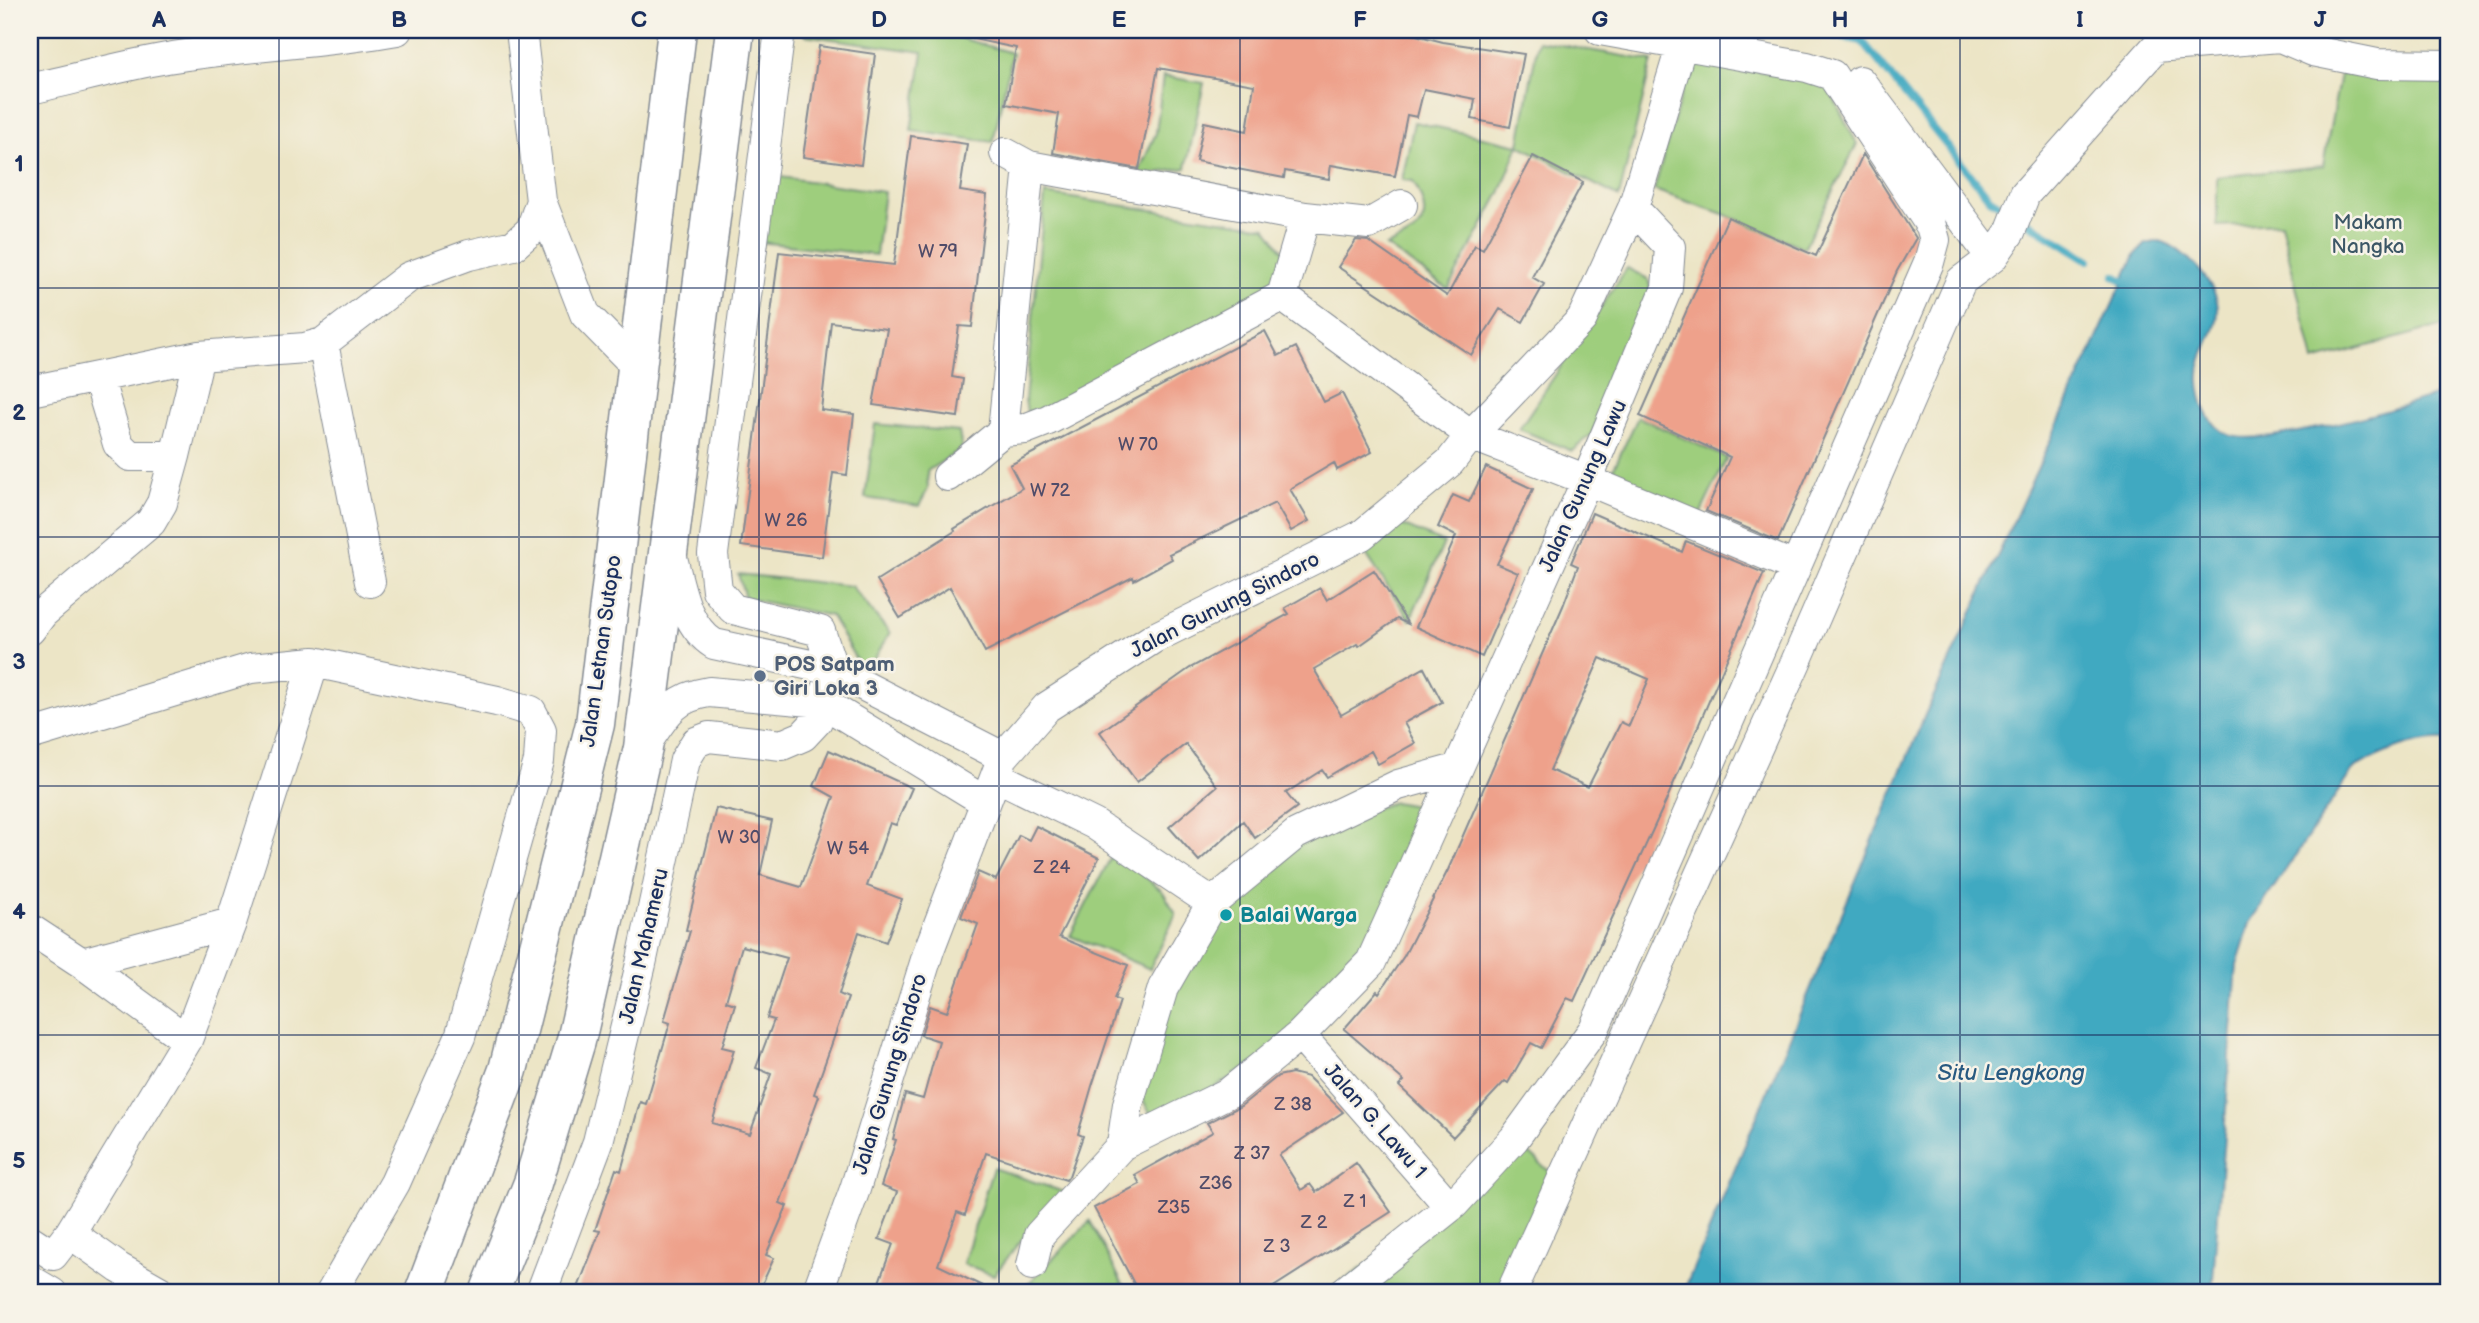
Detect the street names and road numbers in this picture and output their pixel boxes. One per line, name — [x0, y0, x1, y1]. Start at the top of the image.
street label: Jalan Gunung Lawu — [1534, 396, 1632, 576]
street label: Jalan Gunung Sindoro — [1126, 546, 1324, 664]
street label: Jalan Letnan Sutopo — [575, 553, 627, 749]
street label: Jalan Mahameru — [614, 866, 674, 1026]
street label: Jalan Gunung Sindoro — [847, 970, 933, 1178]
street label: Jalan G. Lawu 1 — [1318, 1058, 1432, 1184]

